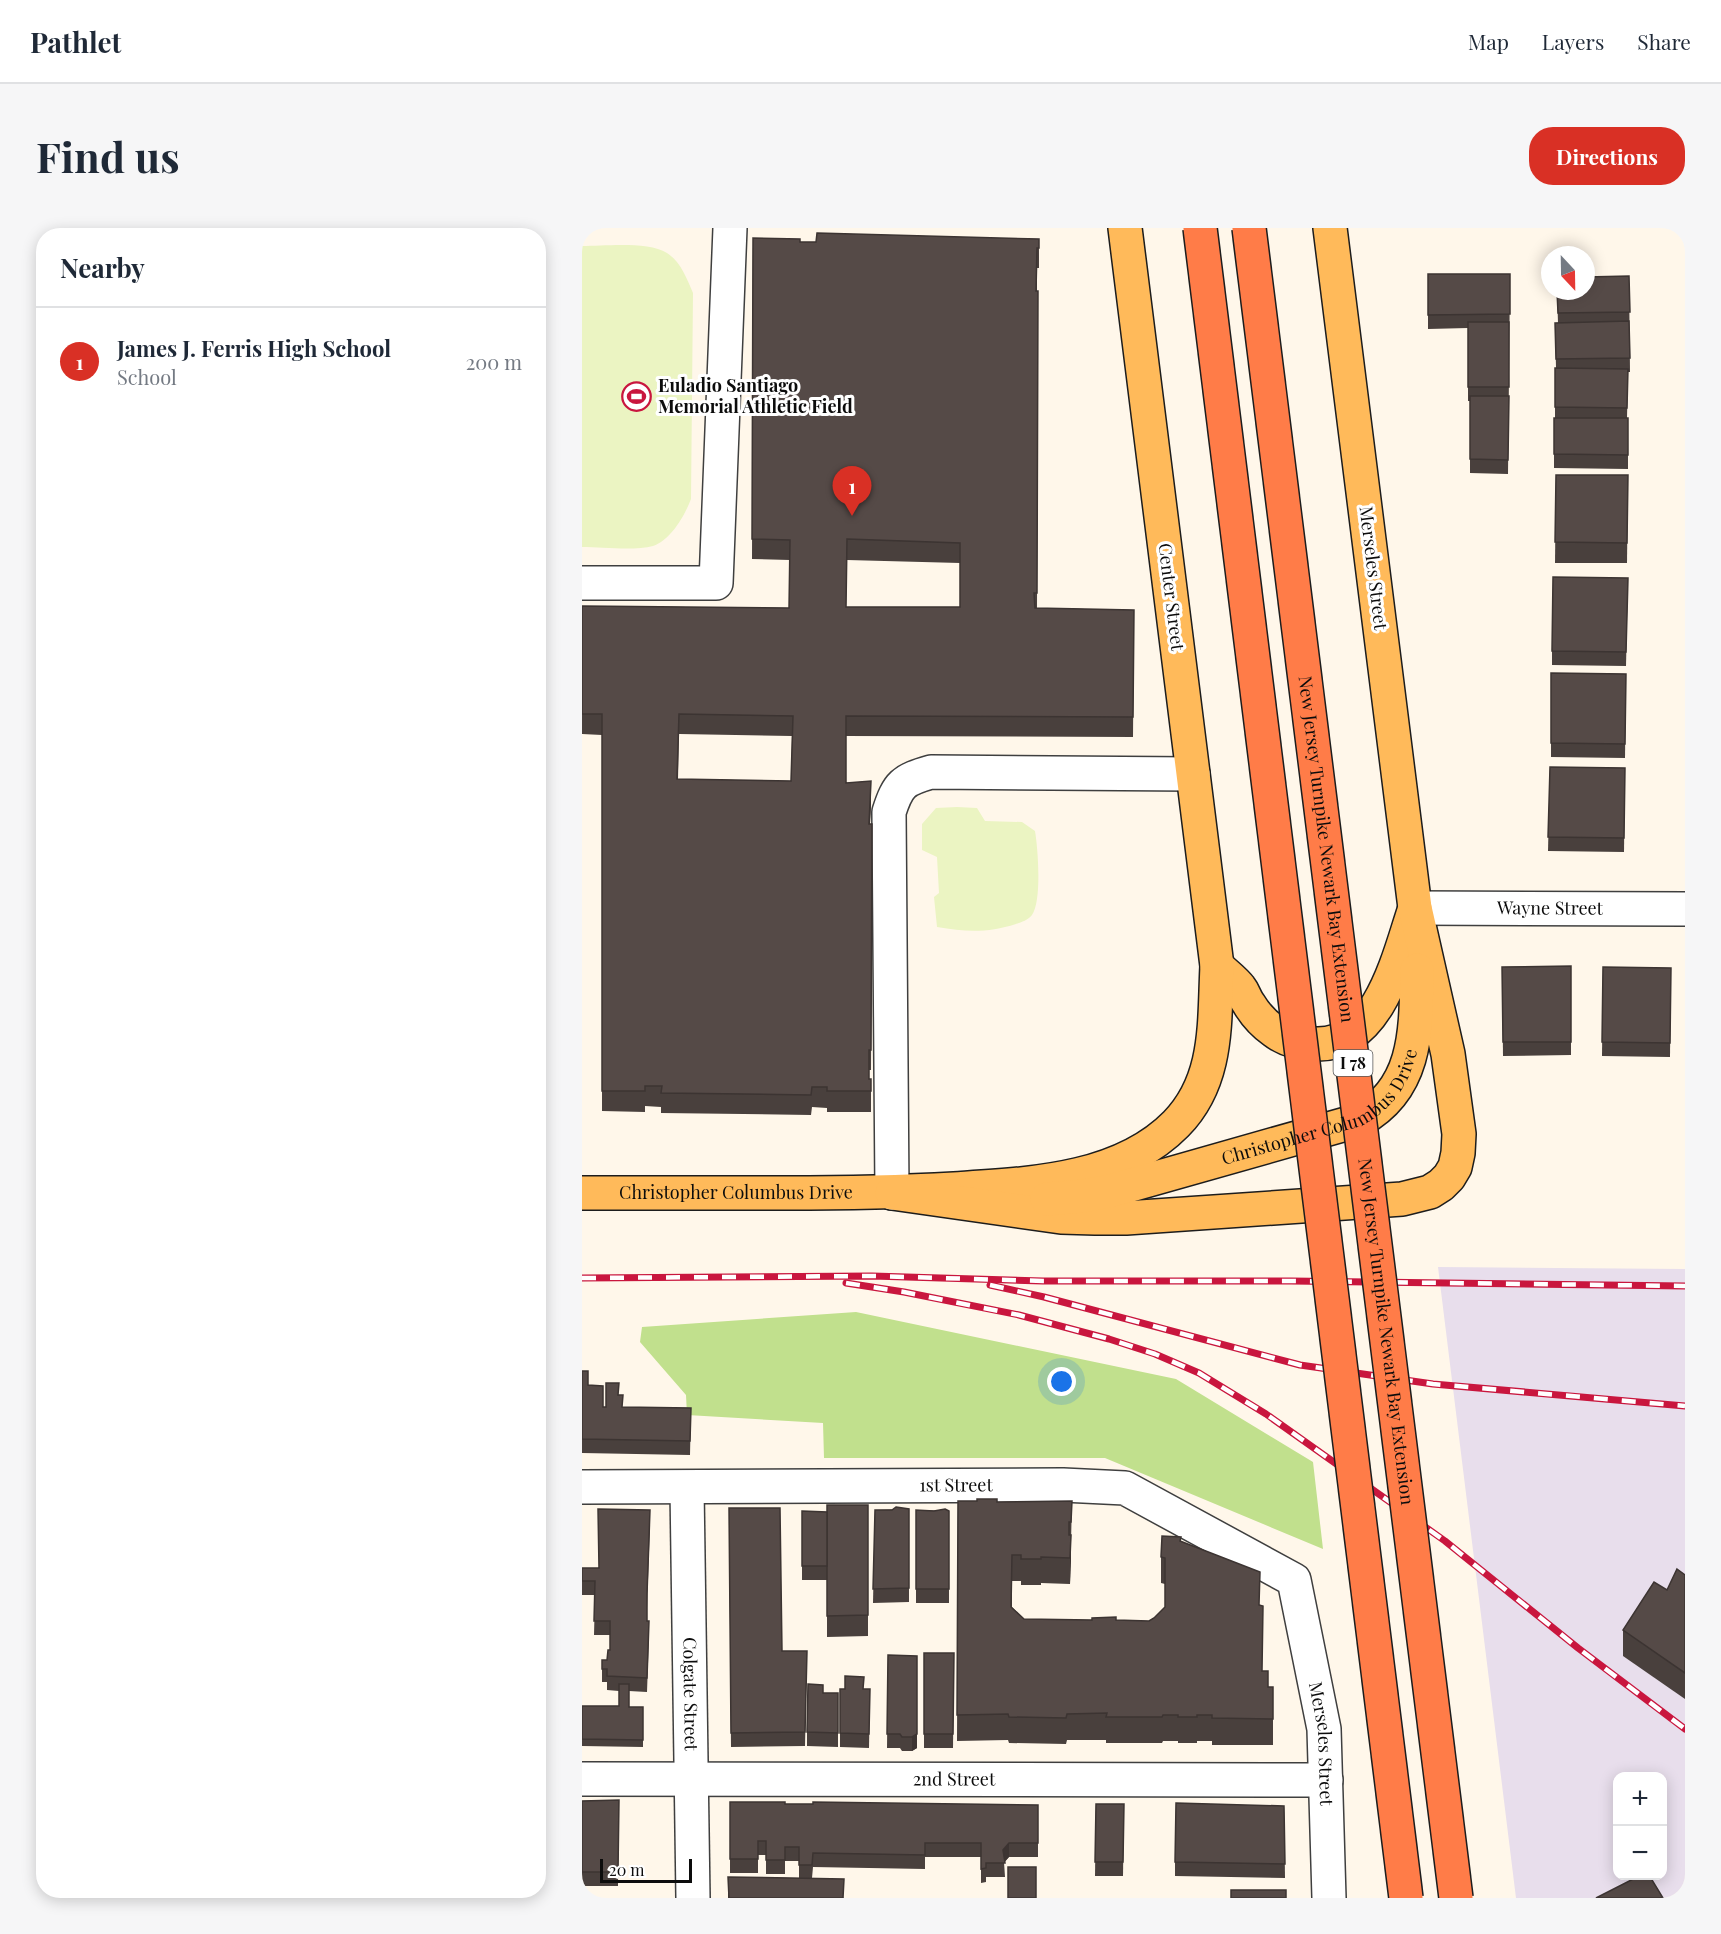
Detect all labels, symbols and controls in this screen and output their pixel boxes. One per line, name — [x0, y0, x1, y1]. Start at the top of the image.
text: Pathlet — [30, 23, 121, 60]
text: Map — [1468, 27, 1509, 55]
text: Layers — [1542, 27, 1604, 55]
text: Share — [1637, 27, 1691, 55]
button: Directions — [1529, 127, 1685, 185]
text: Find us — [36, 128, 180, 184]
north arrow — [1541, 246, 1595, 300]
text: Nearby — [60, 250, 145, 285]
text: James J. Ferris High School — [117, 333, 391, 363]
text: 1 — [76, 348, 83, 375]
text: 200 m — [466, 348, 522, 375]
text: School — [117, 363, 177, 390]
place label: Euladio Santiago Memorial Athletic Field — [658, 373, 853, 418]
sports icon: Euladio Santiago Memorial Athletic Field — [621, 380, 653, 412]
pin: 1 — [832, 466, 872, 516]
street label: Merseles Street — [1354, 505, 1394, 632]
street label: Center Street — [1153, 542, 1191, 653]
street label: New Jersey Turnpike Newark Bay Extension — [1294, 674, 1360, 1024]
street label: Wayne Street — [1496, 895, 1604, 920]
street label: Christopher Columbus Drive — [1219, 1046, 1422, 1170]
road number: I 78 — [1334, 1050, 1372, 1076]
street label: New Jersey Turnpike Newark Bay Extension — [1353, 1157, 1420, 1506]
street label: Christopher Columbus Drive — [619, 1179, 853, 1204]
your location — [1047, 1367, 1076, 1396]
street label: 1st Street — [919, 1472, 993, 1497]
street label: Colgate Street — [678, 1637, 704, 1752]
street label: Merseles Street — [1304, 1680, 1339, 1807]
street label: 2nd Street — [913, 1766, 996, 1791]
map controls — [1613, 1772, 1667, 1880]
button: + — [1613, 1772, 1667, 1826]
button: − — [1613, 1826, 1667, 1880]
scale bar — [600, 1856, 692, 1884]
text: 20 m — [609, 1859, 644, 1880]

